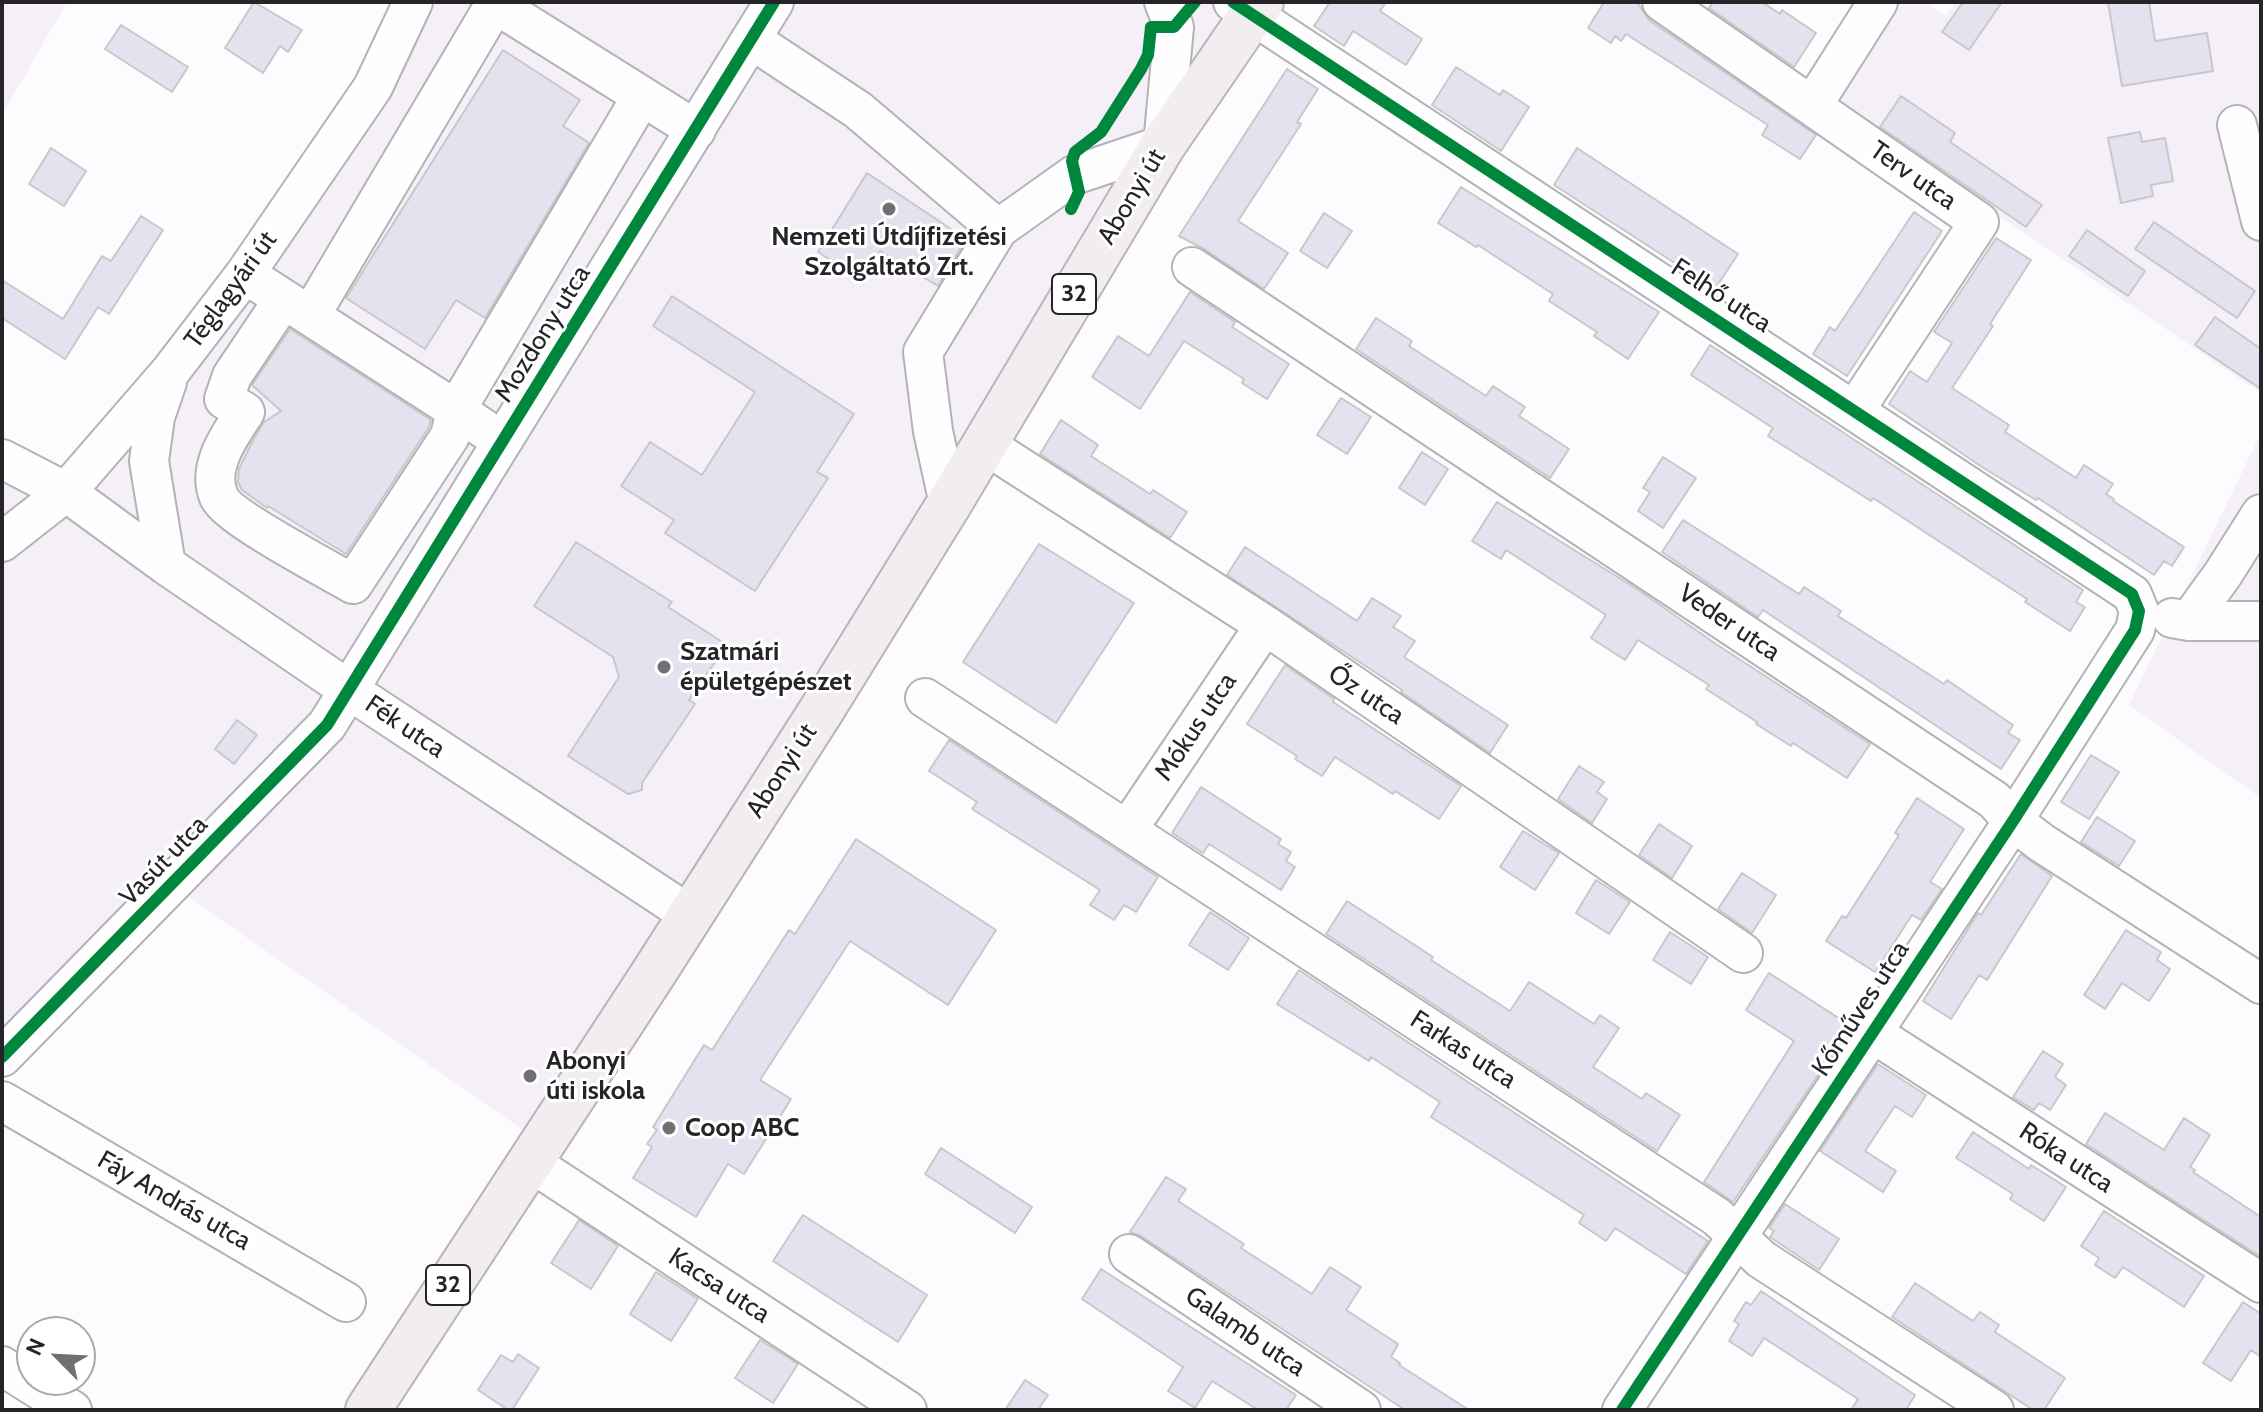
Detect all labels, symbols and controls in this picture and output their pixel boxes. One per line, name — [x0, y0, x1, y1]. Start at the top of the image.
street label: Terv utca — [1864, 135, 1962, 217]
street label: Abonyi út — [1091, 144, 1173, 250]
marker: Nemzeti Útdíjfizetési Szolgáltató Zrt. — [880, 200, 898, 218]
place label: Nemzeti Útdíjfizetési Szolgáltató Zrt. — [771, 221, 1007, 282]
street label: Téglagyári út — [178, 225, 284, 355]
street label: Felhő utca — [1665, 252, 1777, 340]
street label: Mozdony utca — [489, 260, 597, 408]
road number: 32 — [1052, 274, 1096, 314]
street label: Veder utca — [1672, 578, 1786, 668]
place label: Szatmári épületgépészet — [680, 636, 852, 698]
marker: Szatmári épületgépészet — [655, 658, 673, 676]
street label: Őz utca — [1322, 658, 1410, 732]
street label: Mókus utca — [1149, 667, 1243, 787]
street label: Fék utca — [359, 689, 451, 765]
street label: Abonyi út — [740, 718, 824, 824]
street label: Vasút utca — [114, 810, 214, 912]
street label: Kőműves utca — [1806, 936, 1916, 1082]
street label: Farkas utca — [1404, 1004, 1522, 1096]
place label: Abonyi úti iskola — [546, 1045, 645, 1106]
marker: Abonyi úti iskola — [521, 1067, 539, 1085]
place label: Coop ABC — [685, 1112, 799, 1144]
street label: Róka utca — [2013, 1116, 2119, 1200]
marker: Coop ABC — [660, 1119, 678, 1137]
street label: Fáy András utca — [92, 1145, 256, 1257]
street label: Kacsa utca — [662, 1242, 776, 1330]
road number: 32 — [426, 1265, 470, 1305]
street label: Galamb utca — [1179, 1280, 1311, 1384]
north arrow — [16, 1316, 96, 1396]
text: N — [20, 1334, 51, 1359]

